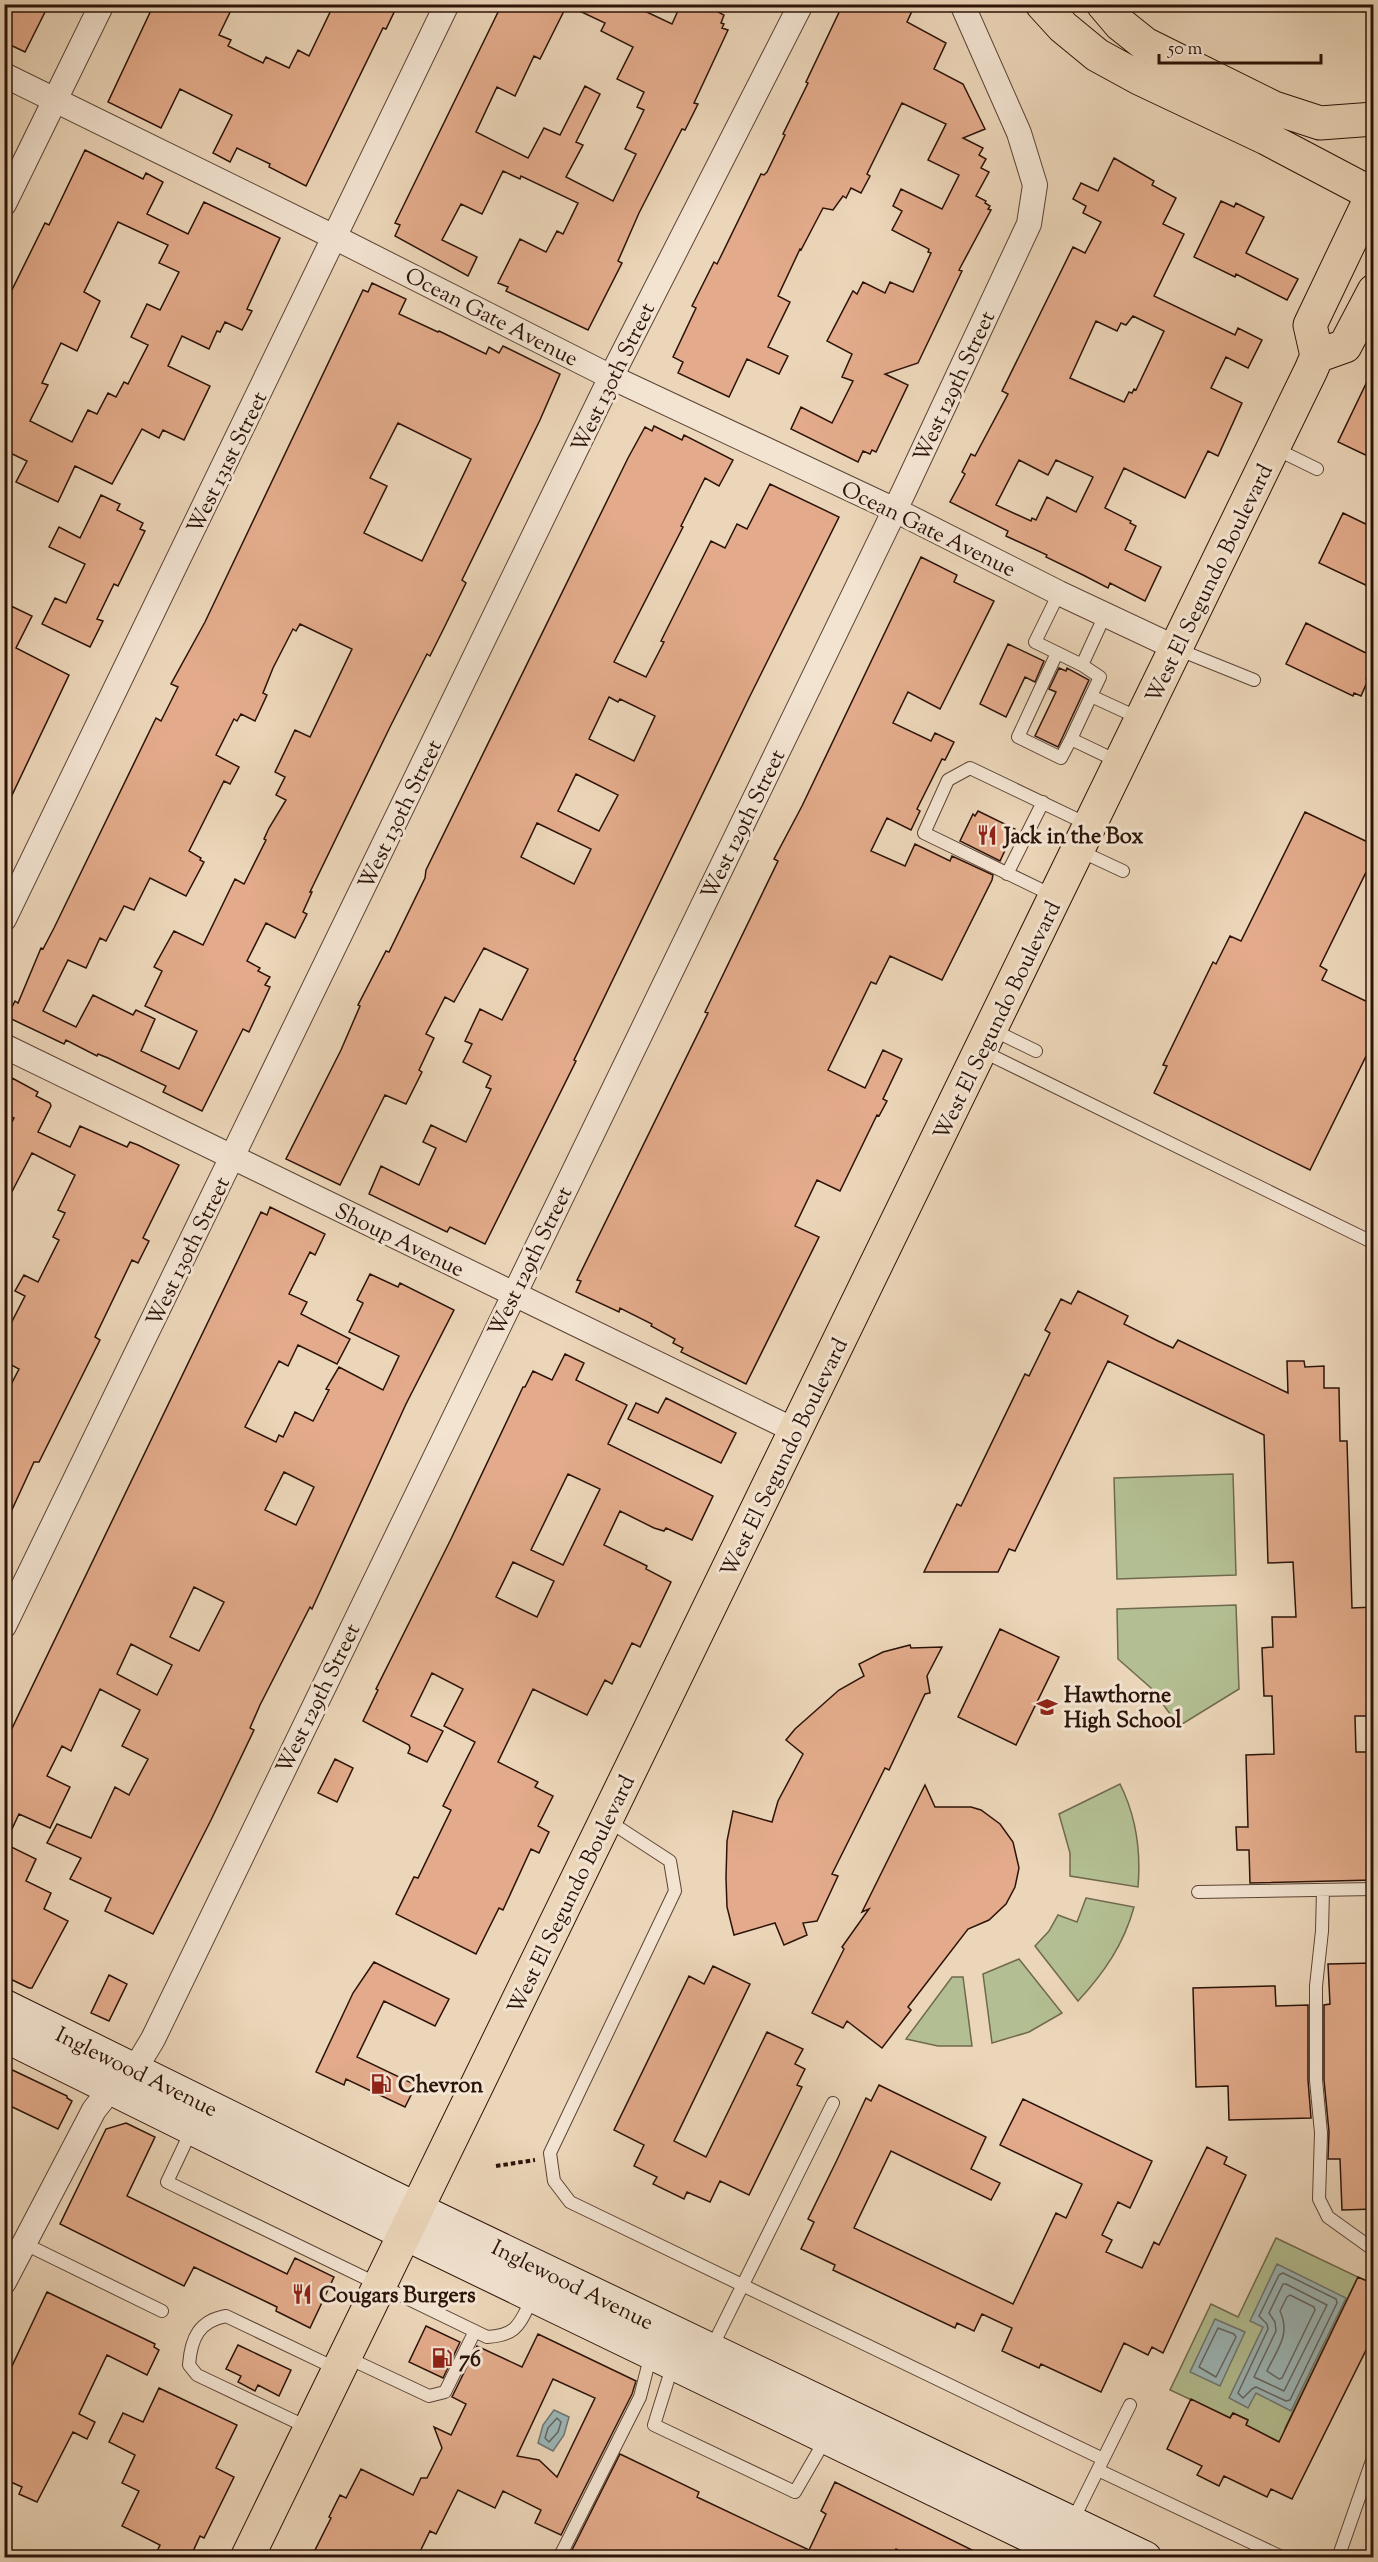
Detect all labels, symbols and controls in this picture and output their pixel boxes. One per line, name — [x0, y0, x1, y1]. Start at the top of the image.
scale bar — [1159, 27, 1321, 65]
text: 50 m — [1167, 37, 1203, 63]
street label: Ocean Gate Avenue — [398, 261, 583, 376]
street label: West 130th Street — [565, 298, 665, 459]
street label: West 129th Street — [907, 306, 1005, 468]
street label: West 131st Street — [180, 386, 277, 540]
street label: West El Segundo Boulevard — [1139, 459, 1283, 709]
street label: Ocean Gate Avenue — [835, 475, 1020, 587]
street label: West 130th Street — [352, 735, 452, 896]
street label: West 129th Street — [694, 744, 795, 906]
place label: Jack in the Box — [1002, 822, 1144, 854]
restaurant icon: Jack in the Box — [975, 823, 999, 847]
street label: West El Segundo Boulevard — [927, 896, 1071, 1146]
street label: West 130th Street — [140, 1172, 240, 1333]
street label: West 129th Street — [481, 1181, 582, 1343]
street label: Shoup Avenue — [328, 1196, 469, 1287]
street label: West El Segundo Boulevard — [714, 1333, 858, 1583]
street label: West 129th Street — [269, 1618, 370, 1780]
place label: Hawthorne High School — [1064, 1681, 1182, 1738]
school or university icon: Hawthorne High School — [1035, 1695, 1059, 1719]
street label: West El Segundo Boulevard — [501, 1770, 645, 2020]
street label: Inglewood Avenue — [49, 2020, 222, 2127]
place label: Chevron — [398, 2071, 483, 2103]
fuel station icon: Chevron — [369, 2072, 393, 2096]
street label: Inglewood Avenue — [485, 2233, 658, 2340]
place label: Cougars Burgers — [319, 2281, 476, 2313]
restaurant icon: Cougars Burgers — [290, 2282, 314, 2306]
place label: 76 — [459, 2345, 481, 2377]
fuel station icon: 76 — [430, 2346, 454, 2370]

